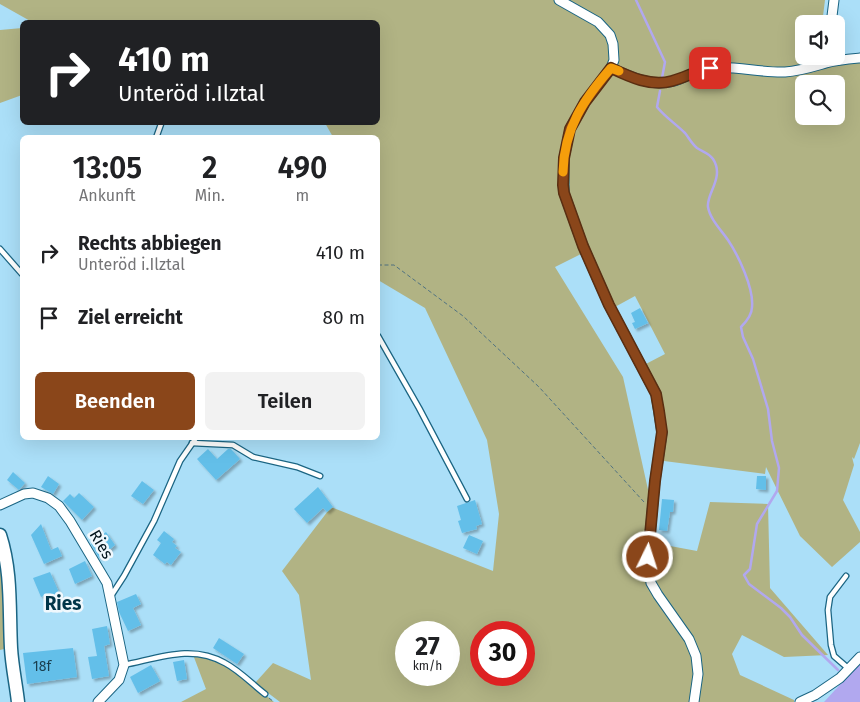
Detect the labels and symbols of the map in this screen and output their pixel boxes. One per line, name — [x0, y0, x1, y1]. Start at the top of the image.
pin — [689, 47, 731, 89]
street label: Ries — [86, 526, 118, 562]
position arrow — [621, 530, 673, 582]
district label: Ries — [45, 592, 81, 615]
speed limit sign: 30 — [470, 621, 535, 686]
house number: 18f — [33, 658, 53, 675]

